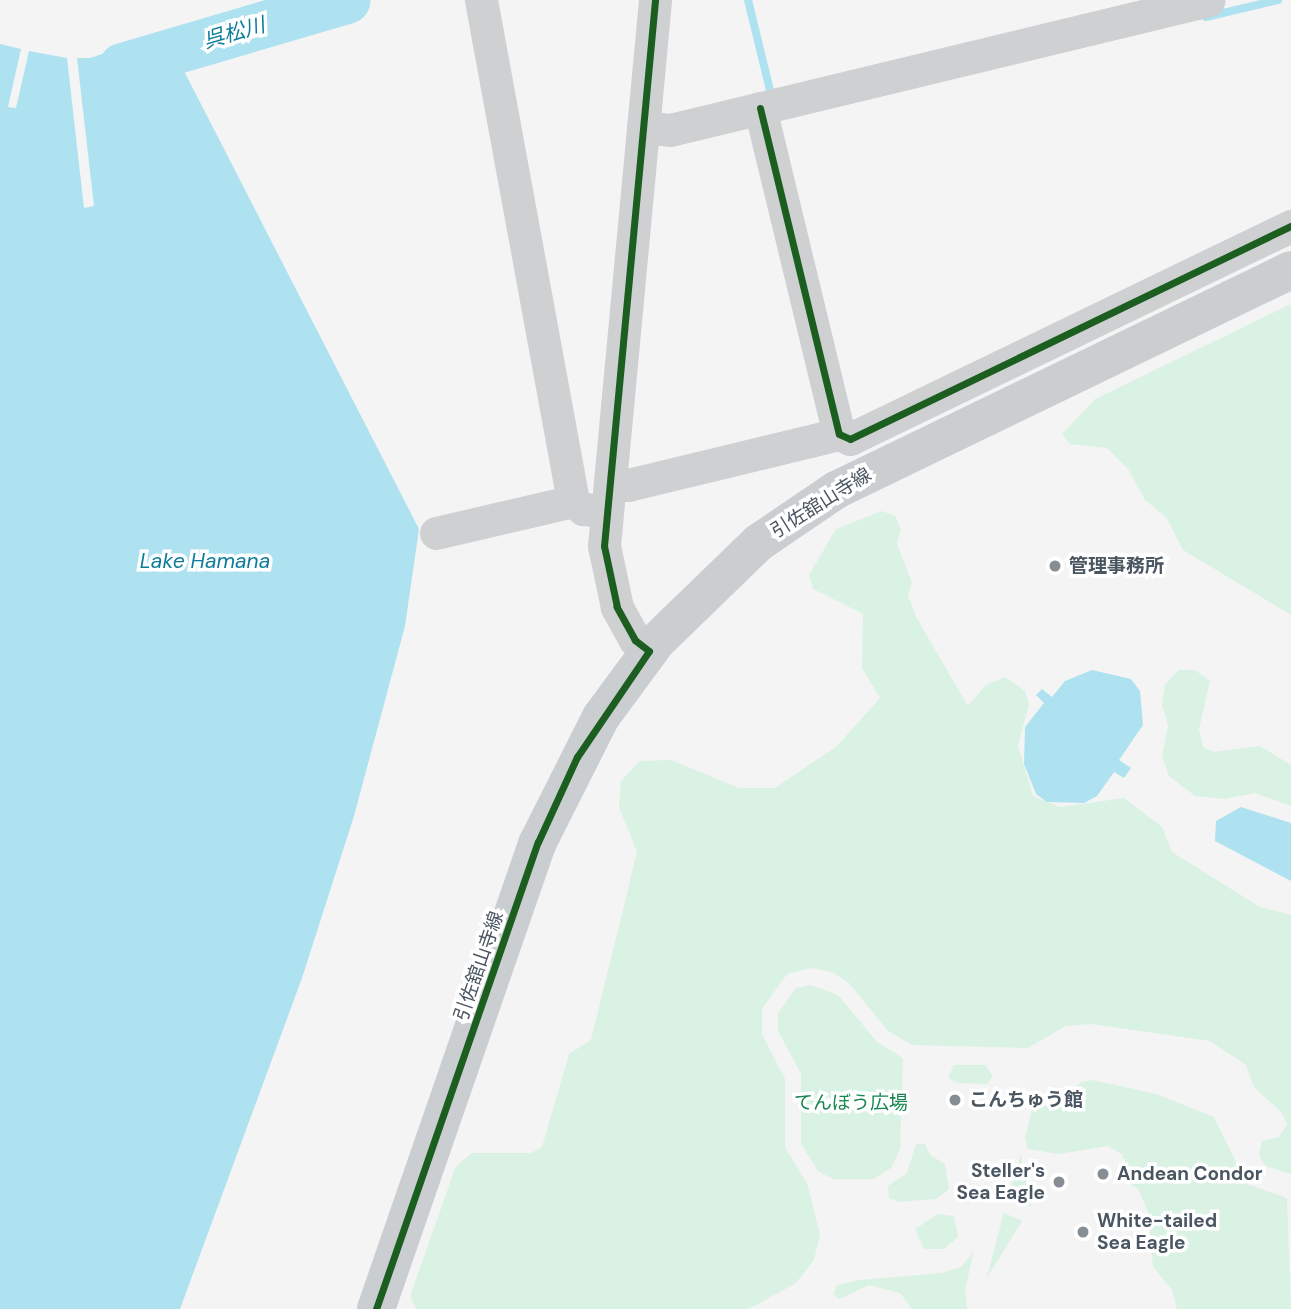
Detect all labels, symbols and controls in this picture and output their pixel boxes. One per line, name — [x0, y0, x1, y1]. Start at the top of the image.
water label: 呉松川 — [200, 12, 268, 54]
street label: 引佐舘山寺線 — [767, 463, 875, 543]
water label: Lake Hamana — [140, 548, 270, 574]
place label: 管理事務所 — [1069, 555, 1164, 577]
marker: 管理事務所 — [1047, 558, 1063, 574]
street label: 引佐舘山寺線 — [450, 908, 508, 1024]
place label: こんちゅう館 — [969, 1089, 1083, 1111]
park label: てんぼう広場 — [794, 1092, 908, 1114]
marker: こんちゅう館 — [947, 1092, 963, 1108]
place label: Steller's Sea Eagle — [956, 1160, 1045, 1204]
place label: Andean Condor — [1117, 1163, 1263, 1185]
marker: Andean Condor — [1095, 1166, 1111, 1182]
marker: Steller's Sea Eagle — [1051, 1174, 1067, 1190]
place label: White-tailed Sea Eagle — [1097, 1210, 1217, 1254]
marker: White-tailed Sea Eagle — [1075, 1224, 1091, 1240]

